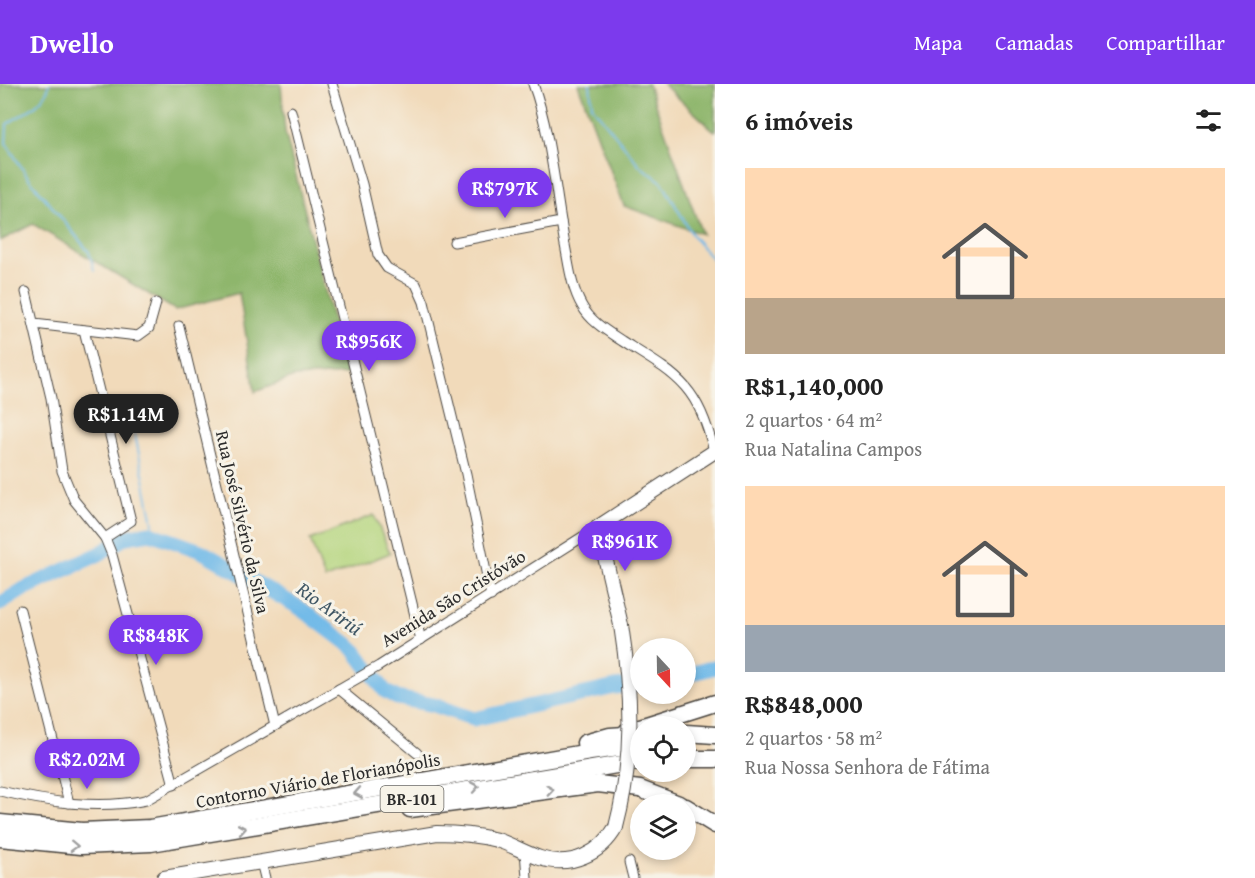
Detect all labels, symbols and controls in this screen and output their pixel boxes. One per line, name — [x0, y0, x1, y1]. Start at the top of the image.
text: Dwello — [30, 22, 114, 63]
text: Mapa — [914, 27, 962, 58]
text: Camadas — [995, 27, 1073, 58]
text: Compartilhar — [1106, 27, 1225, 58]
text: 6 imóveis — [745, 101, 853, 140]
icon: filters — [1192, 104, 1225, 137]
pin: R$797K — [456, 168, 554, 219]
text: R$797K — [472, 173, 538, 202]
icon: home — [931, 207, 1039, 315]
pin: R$956K — [320, 321, 418, 372]
text: R$956K — [336, 326, 402, 355]
text: R$1,140,000 — [745, 366, 884, 405]
pin: R$1.14M — [71, 394, 181, 445]
text: R$1.14M — [88, 399, 164, 428]
text: 2 quartos · 64 m² — [745, 405, 882, 434]
street label: Rua José Silvério da Silva — [209, 428, 277, 617]
text: Rua Natalina Campos — [745, 434, 922, 463]
pin: R$961K — [576, 521, 674, 572]
icon: home — [931, 525, 1039, 633]
text: R$961K — [592, 526, 658, 555]
street label: Avenida São Cristóvão — [375, 542, 531, 654]
water label: Rio Aririú — [290, 574, 369, 642]
pin: R$848K — [107, 615, 205, 666]
text: R$848K — [123, 620, 189, 649]
north arrow — [630, 638, 696, 704]
map controls — [630, 638, 696, 860]
text: R$848,000 — [745, 684, 863, 723]
button: locate — [630, 716, 696, 782]
text: 2 quartos · 58 m² — [745, 723, 882, 752]
pin: R$2.02M — [32, 739, 142, 790]
text: R$2.02M — [49, 744, 125, 773]
street label: Contorno Viário de Florianópolis — [194, 745, 442, 815]
text: Rua Nossa Senhora de Fátima — [745, 752, 990, 781]
one-way arrow — [470, 781, 480, 794]
one-way arrow — [546, 785, 555, 797]
one-way arrow — [353, 786, 363, 799]
road number: BR-101 — [380, 786, 444, 812]
button: layers — [630, 794, 696, 860]
one-way arrow — [237, 823, 247, 836]
one-way arrow — [69, 840, 78, 852]

